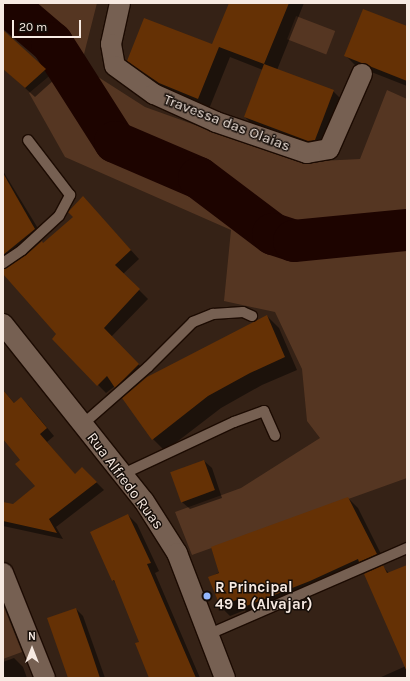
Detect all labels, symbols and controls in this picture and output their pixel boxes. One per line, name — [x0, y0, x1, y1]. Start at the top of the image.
scale bar — [14, 12, 83, 38]
text: 20 m — [19, 20, 47, 34]
street label: Travessa das Olaias — [161, 91, 293, 155]
street label: Rua Alfredo Ruas — [83, 429, 167, 533]
place label: R Principal 49 B (Alvajar) — [215, 578, 313, 613]
marker: R Principal 49 B (Alvajar) — [202, 591, 212, 601]
north arrow — [12, 629, 52, 669]
text: N — [28, 630, 36, 643]

